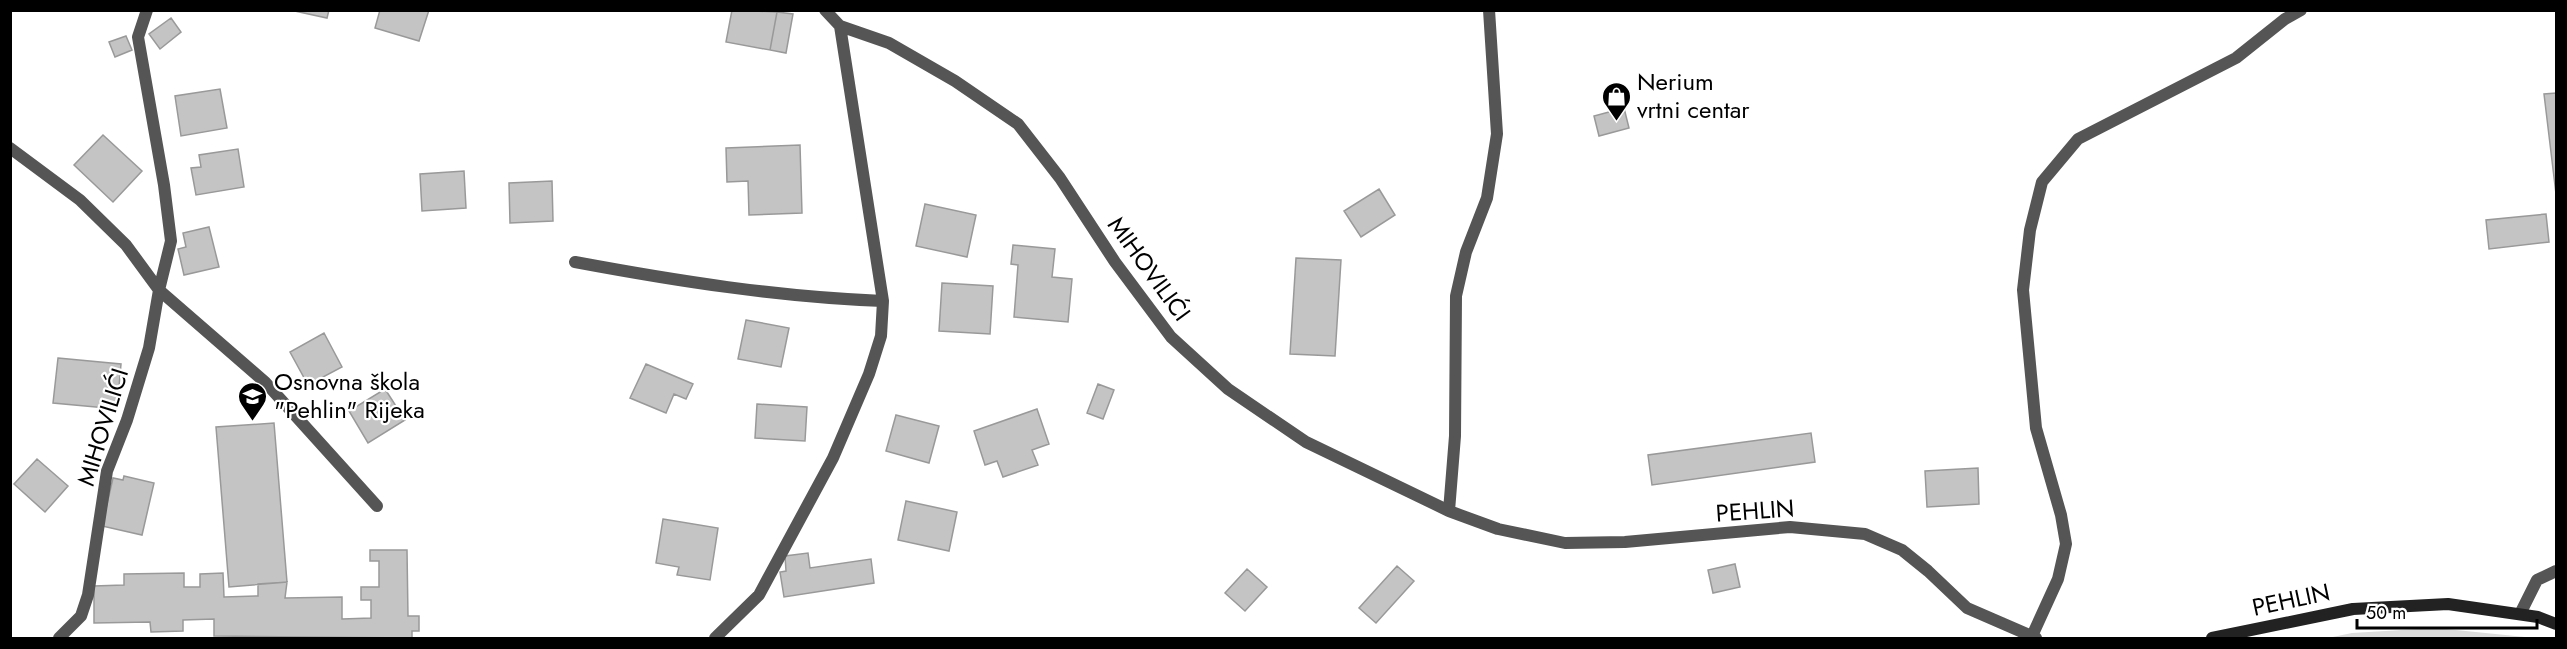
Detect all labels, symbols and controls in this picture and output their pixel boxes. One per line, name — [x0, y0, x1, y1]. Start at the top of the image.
place label: Nerium vrtni centar — [1637, 64, 1750, 127]
shop icon: Nerium vrtni centar — [1600, 80, 1632, 122]
street label: MIHOVILIĆI — [1100, 209, 1199, 328]
street label: MIHOVILIĆI — [68, 364, 137, 490]
place label: Osnovna škola "Pehlin" Rijeka — [274, 364, 425, 427]
school or university icon: Osnovna škola "Pehlin" Rijeka — [237, 380, 269, 422]
street label: PEHLIN — [1714, 490, 1795, 531]
street label: PEHLIN — [2249, 574, 2333, 625]
scale bar — [2357, 592, 2537, 630]
text: 50 m — [2366, 600, 2406, 626]

